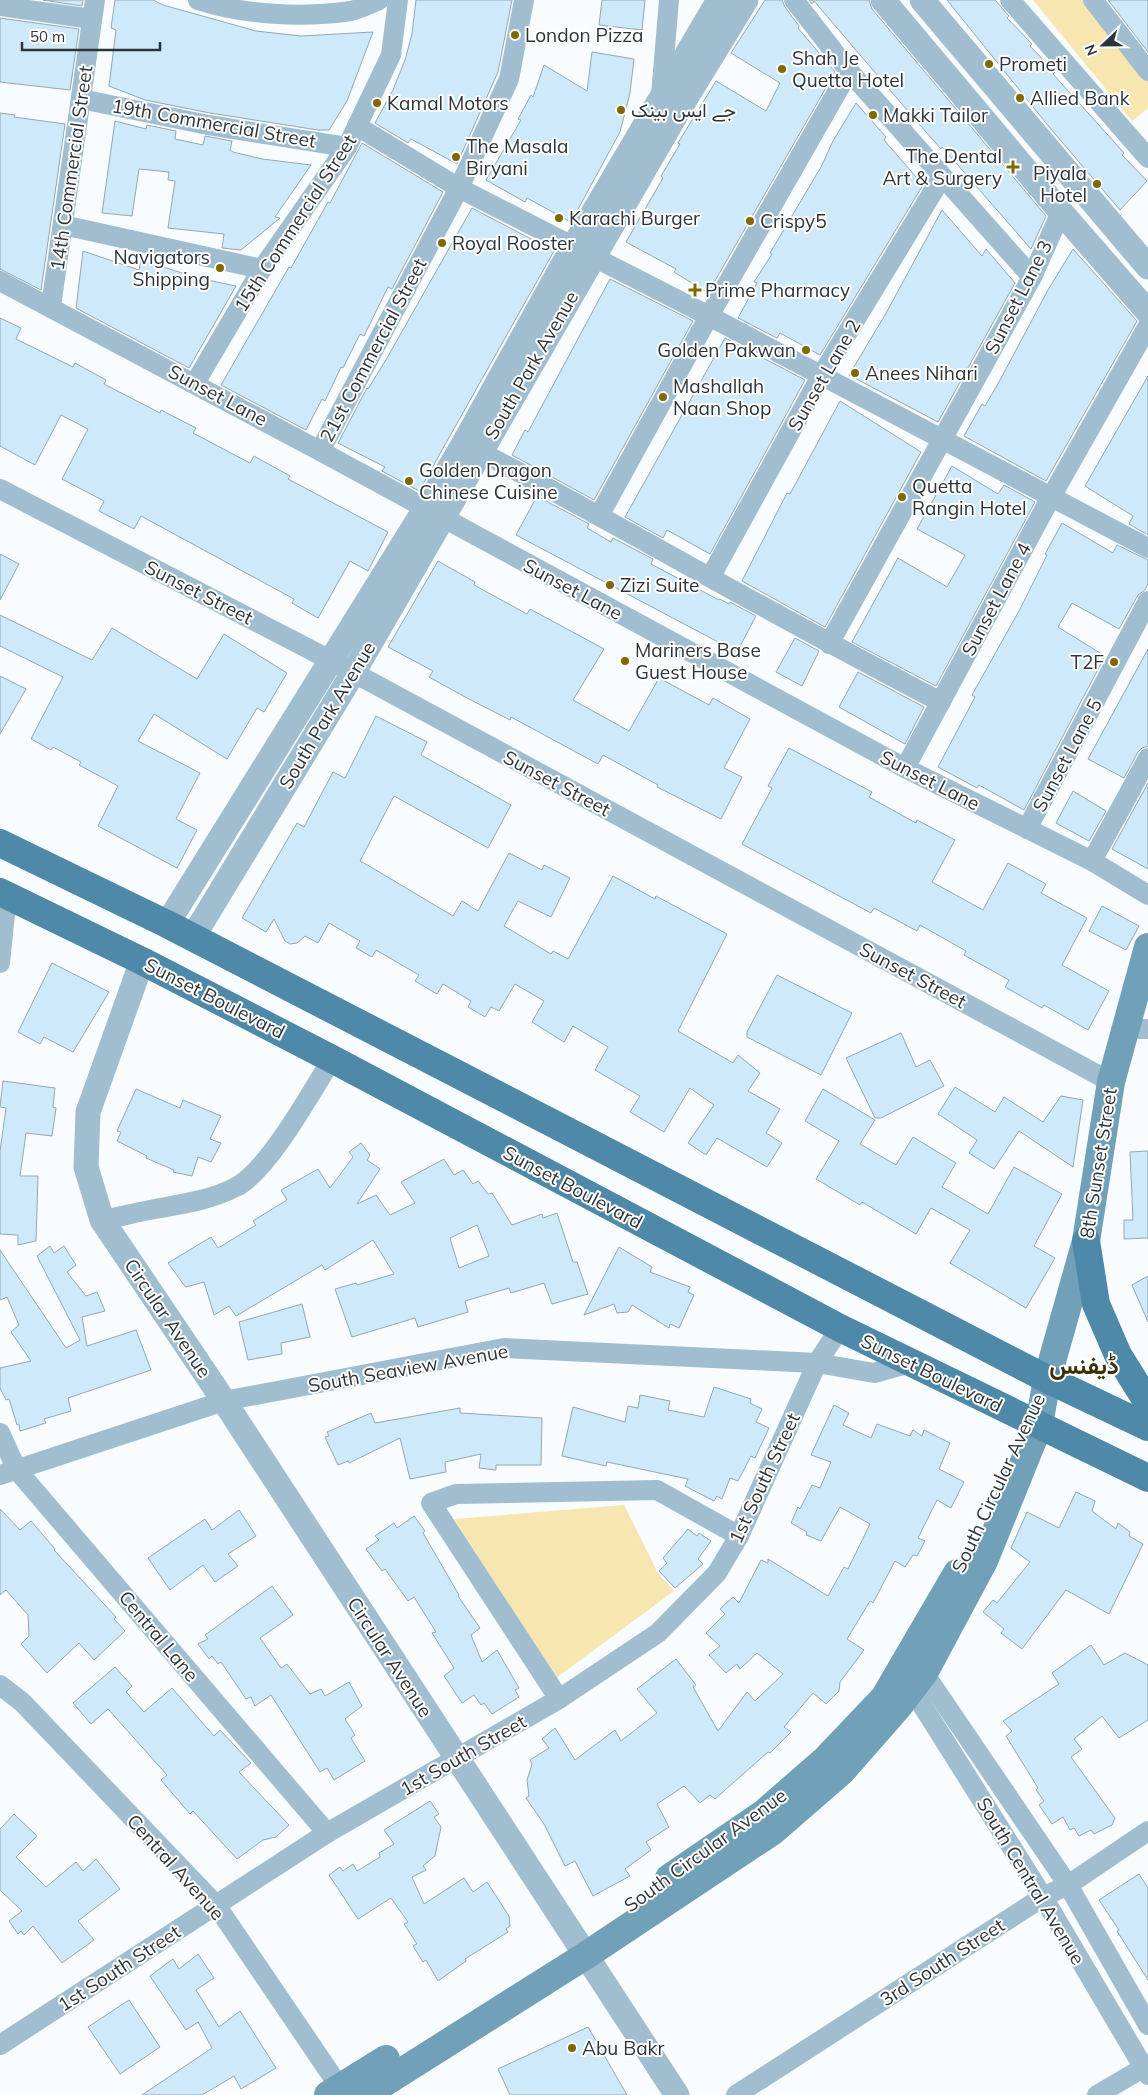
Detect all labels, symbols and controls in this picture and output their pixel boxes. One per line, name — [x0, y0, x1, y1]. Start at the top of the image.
scale bar — [22, 20, 160, 52]
north arrow — [1078, 20, 1128, 70]
place label: London Pizza — [525, 23, 644, 47]
text: 50 m — [30, 27, 65, 46]
marker: London Pizza — [509, 29, 521, 41]
text: N — [1081, 42, 1101, 58]
place label: Shah Je Quetta Hotel — [792, 46, 904, 92]
place label: Prometi — [999, 52, 1067, 76]
marker: Prometi — [983, 58, 995, 70]
marker: Shah Je Quetta Hotel — [776, 63, 788, 75]
street label: 14th Commercial Street — [45, 64, 97, 272]
place label: Allied Bank — [1030, 86, 1130, 110]
place label: Kamal Motors — [387, 91, 509, 115]
marker: Allied Bank — [1014, 92, 1026, 104]
street label: 19th Commercial Street — [110, 93, 318, 153]
marker: Kamal Motors — [371, 97, 383, 109]
place label: جے ایس بینک — [631, 98, 736, 122]
place label: Makki Tailor — [883, 103, 988, 127]
marker: جے ایس بینک — [615, 104, 627, 116]
marker: Makki Tailor — [867, 109, 879, 121]
street label: 15th Commercial Street — [229, 130, 361, 316]
place label: The Masala Biryani — [466, 134, 568, 180]
place label: The Dental Art & Surgery — [882, 144, 1002, 190]
marker: The Masala Biryani — [450, 151, 462, 163]
marker: The Dental Art & Surgery — [1006, 160, 1020, 174]
place label: Piyala Hotel — [1033, 161, 1087, 207]
marker: Piyala Hotel — [1091, 178, 1103, 190]
place label: Karachi Burger — [569, 206, 700, 230]
place label: Crispy5 — [760, 209, 827, 233]
marker: Karachi Burger — [553, 212, 565, 224]
marker: Crispy5 — [744, 215, 756, 227]
place label: Royal Rooster — [452, 231, 574, 255]
street label: Sunset Lane 3 — [979, 236, 1057, 358]
marker: Royal Rooster — [436, 237, 448, 249]
place label: Navigators Shipping — [113, 245, 210, 291]
street label: 21st Commercial Street — [314, 254, 432, 446]
marker: Navigators Shipping — [214, 262, 226, 274]
place label: Prime Pharmacy — [705, 278, 850, 302]
marker: Prime Pharmacy — [689, 284, 701, 296]
street label: South Park Avenue — [479, 286, 583, 444]
street label: Sunset Lane 2 — [782, 315, 866, 435]
place label: Golden Pakwan — [657, 338, 796, 362]
marker: Golden Pakwan — [800, 344, 812, 356]
street label: Sunset Lane — [164, 359, 272, 431]
place label: Anees Nihari — [865, 361, 978, 385]
marker: Anees Nihari — [849, 367, 861, 379]
place label: Mashallah Naan Shop — [673, 374, 771, 420]
marker: Mashallah Naan Shop — [657, 391, 669, 403]
place label: Golden Dragon Chinese Cuisine — [419, 458, 558, 504]
place label: Quetta Rangin Hotel — [912, 474, 1026, 520]
marker: Golden Dragon Chinese Cuisine — [403, 475, 415, 487]
marker: Quetta Rangin Hotel — [896, 491, 908, 503]
street label: Sunset Lane 4 — [956, 538, 1036, 660]
street label: Sunset Lane — [519, 553, 627, 625]
street label: Sunset Street — [141, 555, 257, 630]
place label: Zizi Suite — [620, 573, 699, 597]
marker: Zizi Suite — [604, 579, 616, 591]
street label: South Park Avenue — [274, 637, 380, 793]
place label: Mariners Base Guest House — [635, 638, 761, 684]
place label: T2F — [1070, 650, 1104, 674]
marker: Mariners Base Guest House — [619, 655, 631, 667]
marker: T2F — [1108, 656, 1120, 668]
street label: Sunset Lane 5 — [1027, 694, 1107, 816]
street label: Sunset Street — [499, 745, 615, 821]
street label: Sunset Lane — [876, 745, 984, 815]
street label: Sunset Street — [855, 937, 971, 1013]
street label: Sunset Boulevard — [141, 952, 289, 1044]
street label: 8th Sunset Street — [1074, 1086, 1122, 1240]
street label: Sunset Boulevard — [499, 1140, 647, 1234]
street label: Circular Avenue — [119, 1254, 217, 1382]
street label: Sunset Boulevard — [857, 1328, 1007, 1418]
street label: South Seaview Avenue — [306, 1339, 510, 1397]
district label: ڈیفنس — [1049, 1350, 1119, 1380]
street label: South Circular Avenue — [946, 1390, 1050, 1576]
street label: 1st South Street — [723, 1409, 805, 1547]
street label: Central Lane — [114, 1586, 204, 1686]
street label: Circular Avenue — [342, 1592, 438, 1722]
street label: 1st South Street — [396, 1709, 530, 1801]
street label: South Circular Avenue — [619, 1783, 791, 1917]
street label: South Central Avenue — [972, 1793, 1090, 1969]
street label: Central Avenue — [122, 1809, 230, 1925]
street label: 3rd South Street — [875, 1913, 1009, 2011]
street label: 1st South Street — [53, 1919, 185, 2017]
place label: Abu Bakr — [582, 2036, 664, 2060]
marker: Abu Bakr — [566, 2042, 578, 2054]

